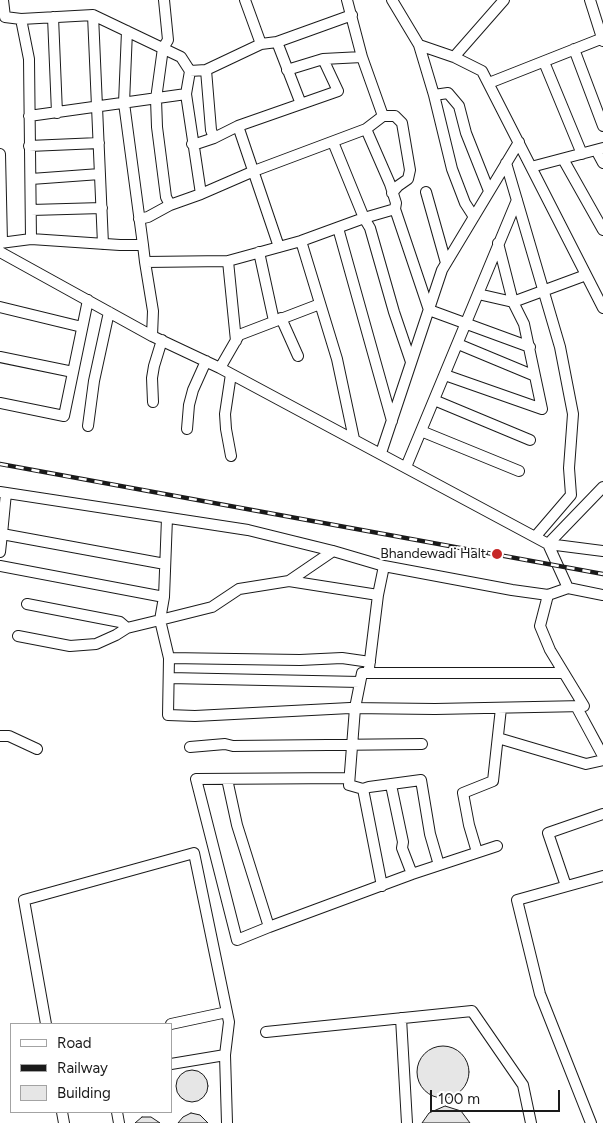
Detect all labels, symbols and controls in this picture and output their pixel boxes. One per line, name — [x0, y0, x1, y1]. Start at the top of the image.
place label: Bhandewadi Halt — [380, 546, 486, 562]
marker: Bhandewadi Halt — [490, 547, 504, 561]
legend — [10, 1023, 172, 1113]
text: Road — [57, 1034, 92, 1052]
text: Railway — [57, 1059, 108, 1077]
scale bar — [433, 1080, 563, 1112]
text: Building — [57, 1084, 111, 1102]
text: 100 m — [438, 1090, 480, 1108]

